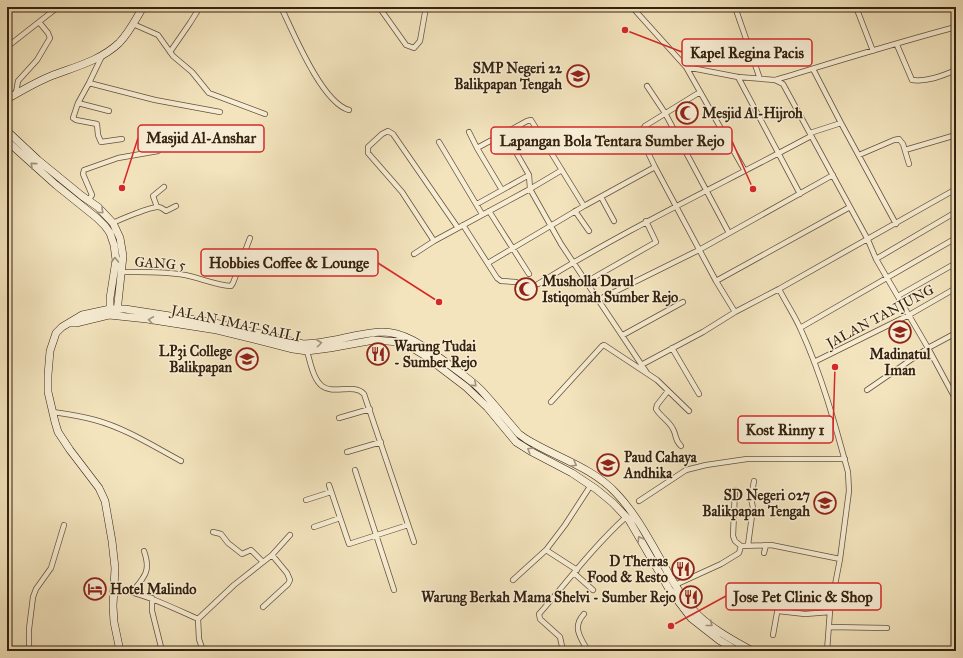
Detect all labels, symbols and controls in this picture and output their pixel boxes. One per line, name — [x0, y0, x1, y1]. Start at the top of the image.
callout: Kapel Regina Pacis — [682, 39, 812, 66]
text: Kapel Regina Pacis — [690, 44, 805, 63]
place label: SMP Negeri 22 Balikpapan Tengah — [454, 60, 563, 94]
school or university icon: SMP Negeri 22 Balikpapan Tengah — [565, 63, 591, 89]
mosque icon: Mesjid Al-Hijroh — [674, 100, 700, 126]
place label: Mesjid Al-Hijroh — [702, 105, 803, 123]
callout: Masjid Al-Anshar — [138, 125, 264, 152]
callout: Lapangan Bola Tentara Sumber Rejo — [491, 127, 732, 154]
text: Masjid Al-Anshar — [146, 129, 256, 148]
text: Lapangan Bola Tentara Sumber Rejo — [500, 132, 725, 151]
one-way arrow — [31, 163, 38, 170]
one-way arrow — [96, 206, 104, 213]
callout: Hobbies Coffee & Lounge — [201, 249, 378, 276]
street label: GANG 5 — [134, 253, 187, 274]
text: Hobbies Coffee & Lounge — [209, 254, 370, 273]
one-way arrow — [111, 257, 120, 263]
place label: Musholla Darul Istiqomah Sumber Rejo — [542, 273, 678, 307]
mosque icon: Musholla Darul Istiqomah Sumber Rejo — [513, 276, 539, 302]
street label: JALAN TANJUNG — [822, 281, 937, 354]
street label: JALAN IMAT SAILI — [167, 301, 302, 347]
one-way arrow — [148, 316, 154, 325]
school or university icon: Madinatul Iman — [887, 319, 913, 345]
place label: Warung Tudai - Sumber Rejo — [394, 338, 477, 372]
one-way arrow — [316, 339, 322, 348]
restaurant icon: Warung Tudai - Sumber Rejo — [365, 341, 391, 367]
place label: LP3i College Balikpapan — [159, 343, 232, 377]
school or university icon: LP3i College Balikpapan — [234, 346, 260, 372]
place label: Madinatul Iman — [870, 346, 932, 379]
one-way arrow — [469, 379, 477, 387]
callout: Kost Rinny 1 — [738, 416, 833, 443]
text: Kost Rinny 1 — [746, 421, 825, 440]
one-way arrow — [527, 448, 534, 455]
place label: Paud Cahaya Andhika — [623, 449, 698, 482]
school or university icon: Paud Cahaya Andhika — [595, 452, 621, 478]
one-way arrow — [570, 460, 577, 467]
place label: SD Negeri 027 Balikpapan Tengah — [702, 487, 811, 521]
school or university icon: SD Negeri 027 Balikpapan Tengah — [812, 490, 838, 516]
one-way arrow — [637, 536, 645, 543]
place label: D Therras Food & Resto — [587, 553, 668, 586]
restaurant icon: D Therras Food & Resto — [670, 556, 696, 582]
hotel icon: Hotel Malindo — [82, 576, 108, 602]
place label: Hotel Malindo — [110, 581, 196, 598]
callout: Jose Pet Clinic & Shop — [726, 583, 881, 610]
restaurant icon: Warung Berkah Mama Shelvi - Sumber Rejo — [678, 584, 704, 610]
text: Jose Pet Clinic & Shop — [731, 588, 873, 607]
place label: Warung Berkah Mama Shelvi - Sumber Rejo — [421, 589, 676, 607]
one-way arrow — [705, 620, 712, 627]

